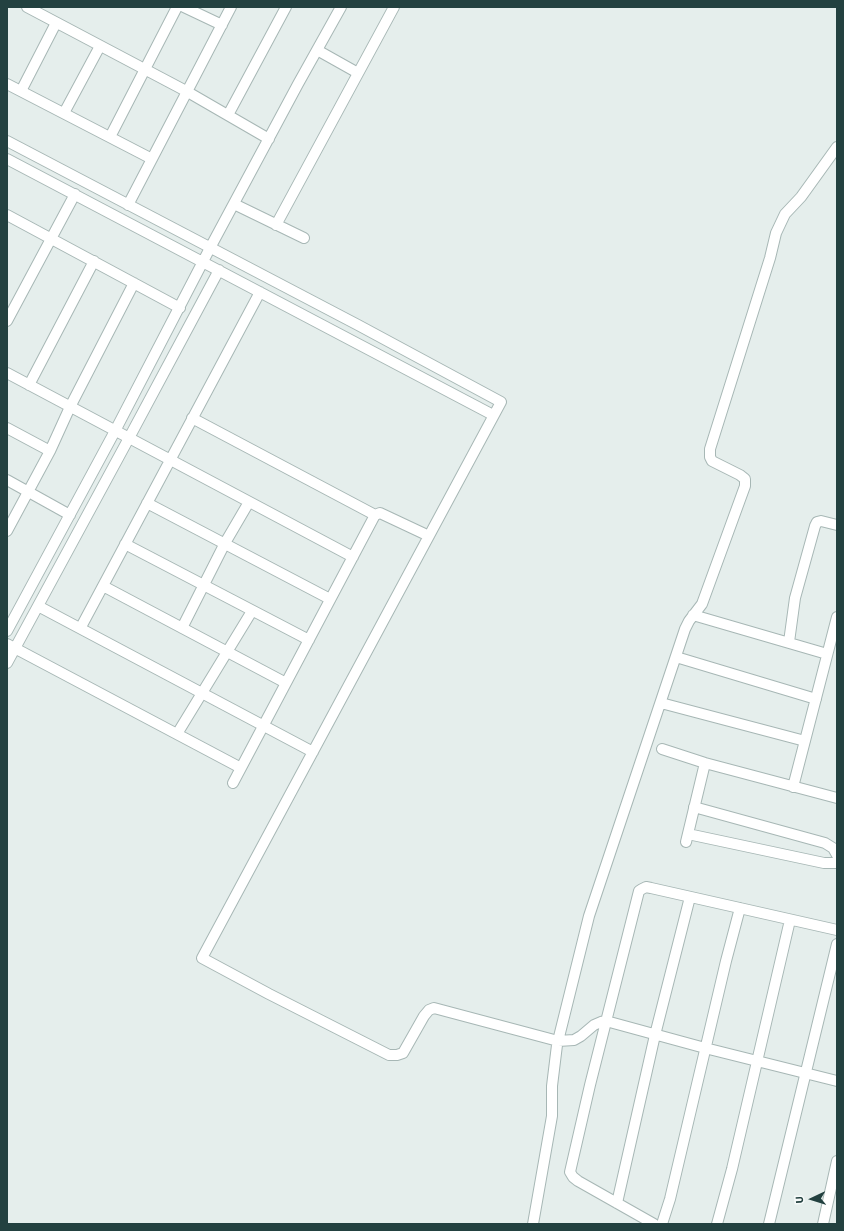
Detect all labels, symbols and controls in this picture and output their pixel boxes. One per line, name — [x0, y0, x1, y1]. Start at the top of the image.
north arrow — [792, 1179, 832, 1219]
text: U — [792, 1196, 807, 1204]

